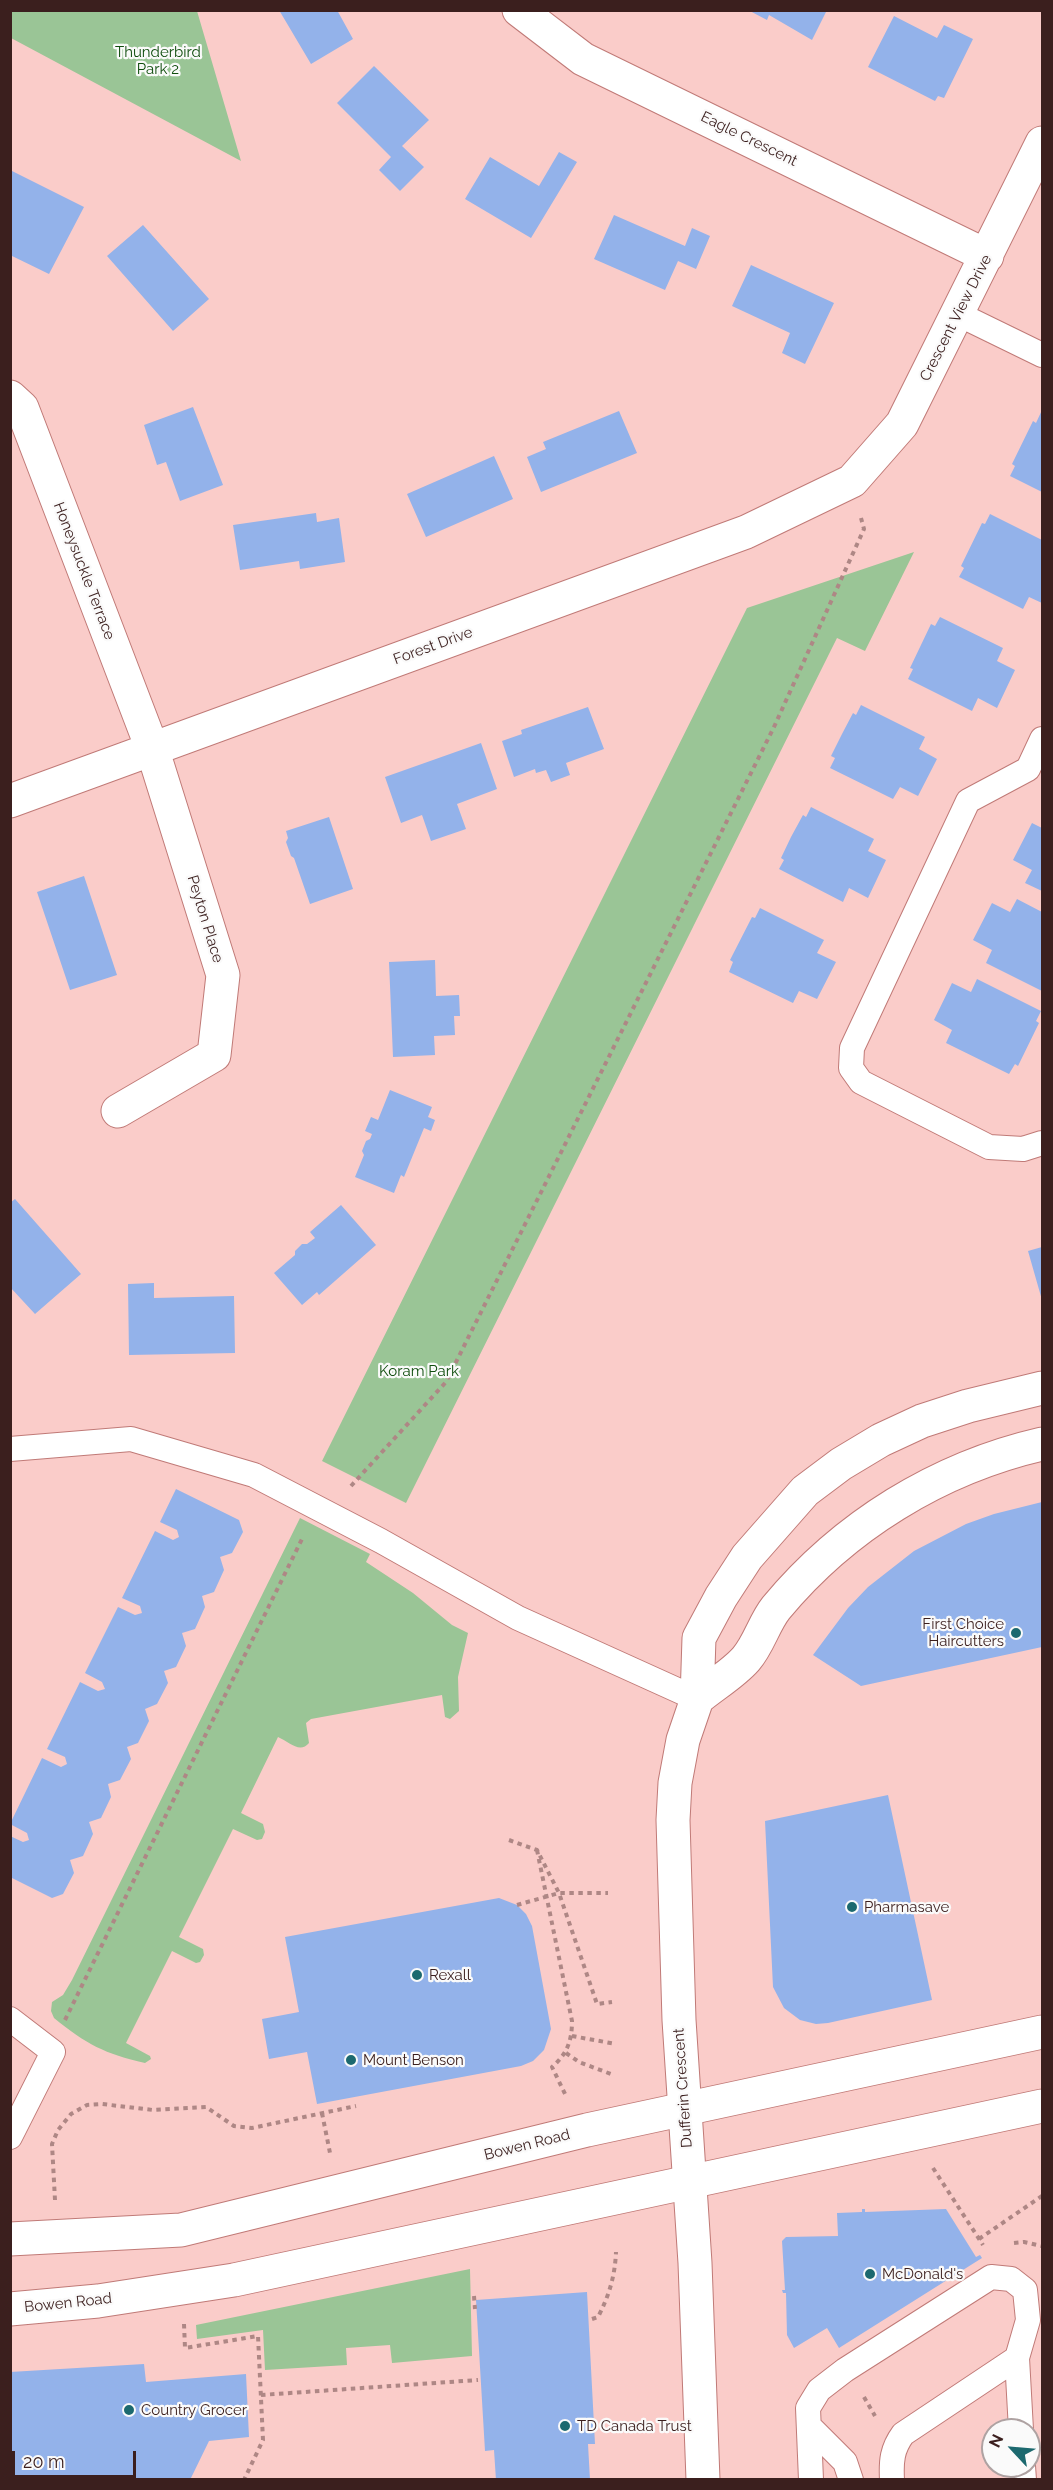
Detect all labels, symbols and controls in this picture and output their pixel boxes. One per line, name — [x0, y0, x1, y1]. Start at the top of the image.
park label: Thunderbird Park 2 — [115, 43, 201, 78]
street label: Eagle Crescent — [698, 108, 800, 170]
street label: Crescent View Drive — [916, 252, 996, 384]
street label: Honeysuckle Terrace — [49, 500, 119, 642]
street label: Forest Drive — [391, 623, 475, 669]
street label: Peyton Place — [183, 873, 227, 965]
park label: Koram Park — [379, 1362, 459, 1380]
place label: First Choice Haircutters — [922, 1615, 1004, 1650]
marker: First Choice Haircutters — [1009, 1626, 1023, 1640]
place label: Pharmasave — [864, 1898, 949, 1916]
marker: Pharmasave — [845, 1900, 859, 1914]
place label: Rexall — [429, 1966, 471, 1984]
marker: Rexall — [410, 1968, 424, 1982]
street label: Dufferin Crescent — [670, 2027, 696, 2149]
place label: Mount Benson — [363, 2051, 464, 2069]
marker: Mount Benson — [344, 2053, 358, 2067]
street label: Bowen Road — [482, 2126, 572, 2164]
place label: McDonald's — [882, 2265, 963, 2283]
marker: McDonald's — [863, 2267, 877, 2281]
street label: Bowen Road — [23, 2289, 113, 2317]
place label: Country Grocer — [141, 2401, 247, 2419]
marker: Country Grocer — [122, 2403, 136, 2417]
place label: TD Canada Trust — [577, 2417, 692, 2435]
north arrow — [981, 2418, 1041, 2478]
marker: TD Canada Trust — [558, 2419, 572, 2433]
text: N — [985, 2431, 1007, 2450]
scale bar — [15, 2439, 140, 2477]
text: 20 m — [23, 2451, 65, 2472]

